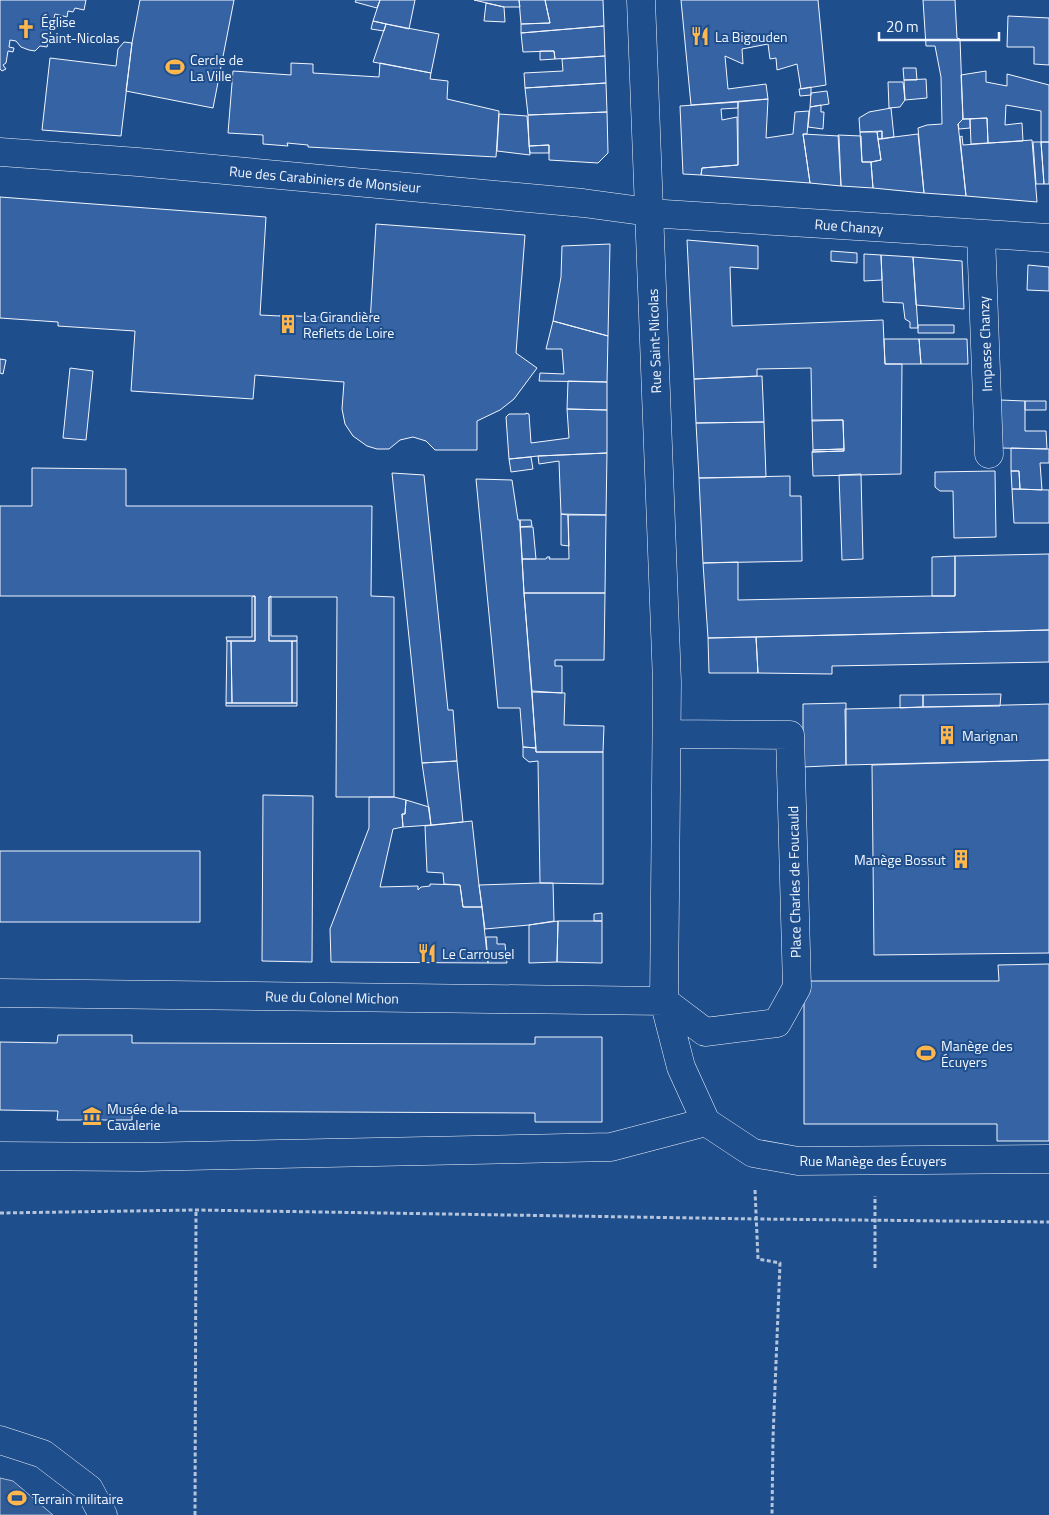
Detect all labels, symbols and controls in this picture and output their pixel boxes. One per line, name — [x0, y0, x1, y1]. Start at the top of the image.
scale bar — [879, 10, 999, 42]
place label: Église Saint-Nicolas — [41, 11, 120, 48]
text: 20 m — [886, 15, 919, 38]
church icon: Église Saint-Nicolas — [15, 18, 37, 40]
restaurant icon: La Bigouden — [689, 25, 711, 47]
place label: La Bigouden — [715, 26, 788, 47]
place label: Cercle de La Ville — [190, 49, 243, 86]
sports icon: Cercle de La Ville — [164, 56, 186, 78]
street label: Rue des Carabiniers de Monsieur — [228, 160, 422, 198]
street label: Rue Chanzy — [814, 213, 884, 239]
street label: Rue Saint-Nicolas — [642, 288, 666, 394]
street label: Impasse Chanzy — [973, 296, 997, 392]
place label: La Girandière Reflets de Loire — [303, 306, 394, 343]
building icon: La Girandière Reflets de Loire — [277, 313, 299, 335]
building icon: Marignan — [936, 724, 958, 746]
place label: Marignan — [962, 725, 1018, 746]
street label: Place Charles de Foucauld — [782, 806, 806, 958]
building icon: Manège Bossut — [950, 848, 972, 870]
place label: Manège Bossut — [854, 849, 946, 870]
restaurant icon: Le Carrousel — [416, 942, 438, 964]
place label: Le Carrousel — [442, 943, 515, 964]
street label: Rue du Colonel Michon — [265, 985, 399, 1009]
place label: Manège des Écuyers — [941, 1035, 1013, 1072]
sports icon: Manège des Écuyers — [915, 1042, 937, 1064]
place label: Musée de la Cavalerie — [107, 1098, 178, 1135]
museum icon: Musée de la Cavalerie — [81, 1105, 103, 1127]
street label: Rue Manège des Écuyers — [799, 1150, 947, 1171]
sports icon: Terrain militaire — [6, 1487, 28, 1509]
place label: Terrain militaire — [32, 1488, 123, 1509]

